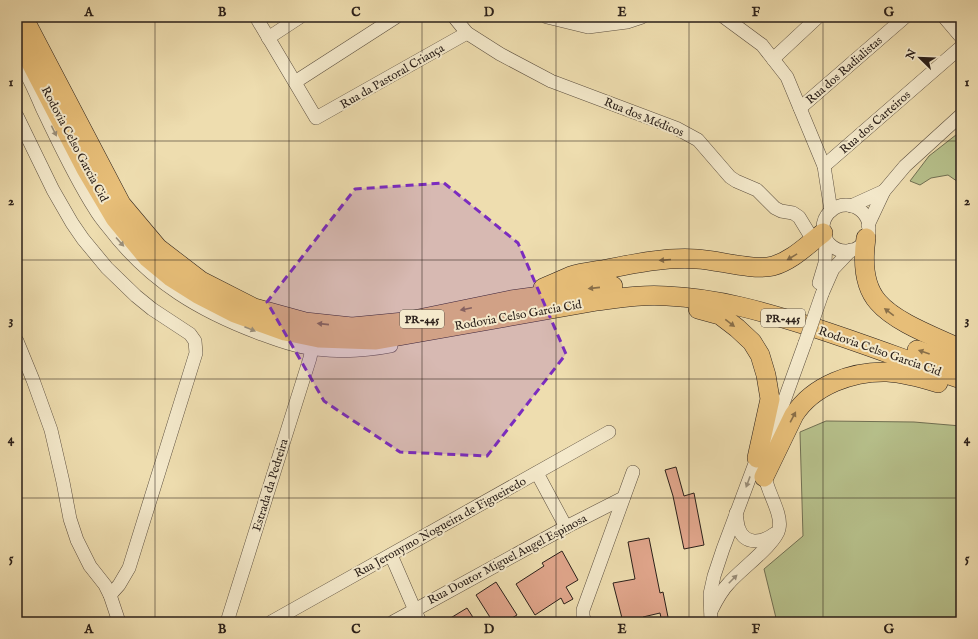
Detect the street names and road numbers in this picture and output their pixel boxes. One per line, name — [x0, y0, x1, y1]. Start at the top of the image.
street label: Rua dos Radialistas — [803, 33, 886, 108]
street label: Rua da Pastoral Criança — [338, 40, 448, 112]
street label: Rodovia Celso Garcia Cid — [38, 84, 112, 205]
street label: Rua dos Carteiros — [837, 88, 914, 157]
street label: Rua dos Médicos — [602, 95, 686, 140]
street label: Rodovia Celso Garcia Cid — [453, 297, 583, 334]
road number: PR-445 — [761, 309, 805, 327]
road number: PR-445 — [400, 310, 444, 328]
street label: Rodovia Celso Garcia Cid — [817, 323, 944, 380]
street label: Estrada da Pedreira — [249, 436, 292, 533]
street label: Rua Jeronymo Nogueira de Figueiredo — [352, 474, 530, 582]
street label: Rua Doutor Miguel Augel Espinosa — [425, 511, 591, 609]

